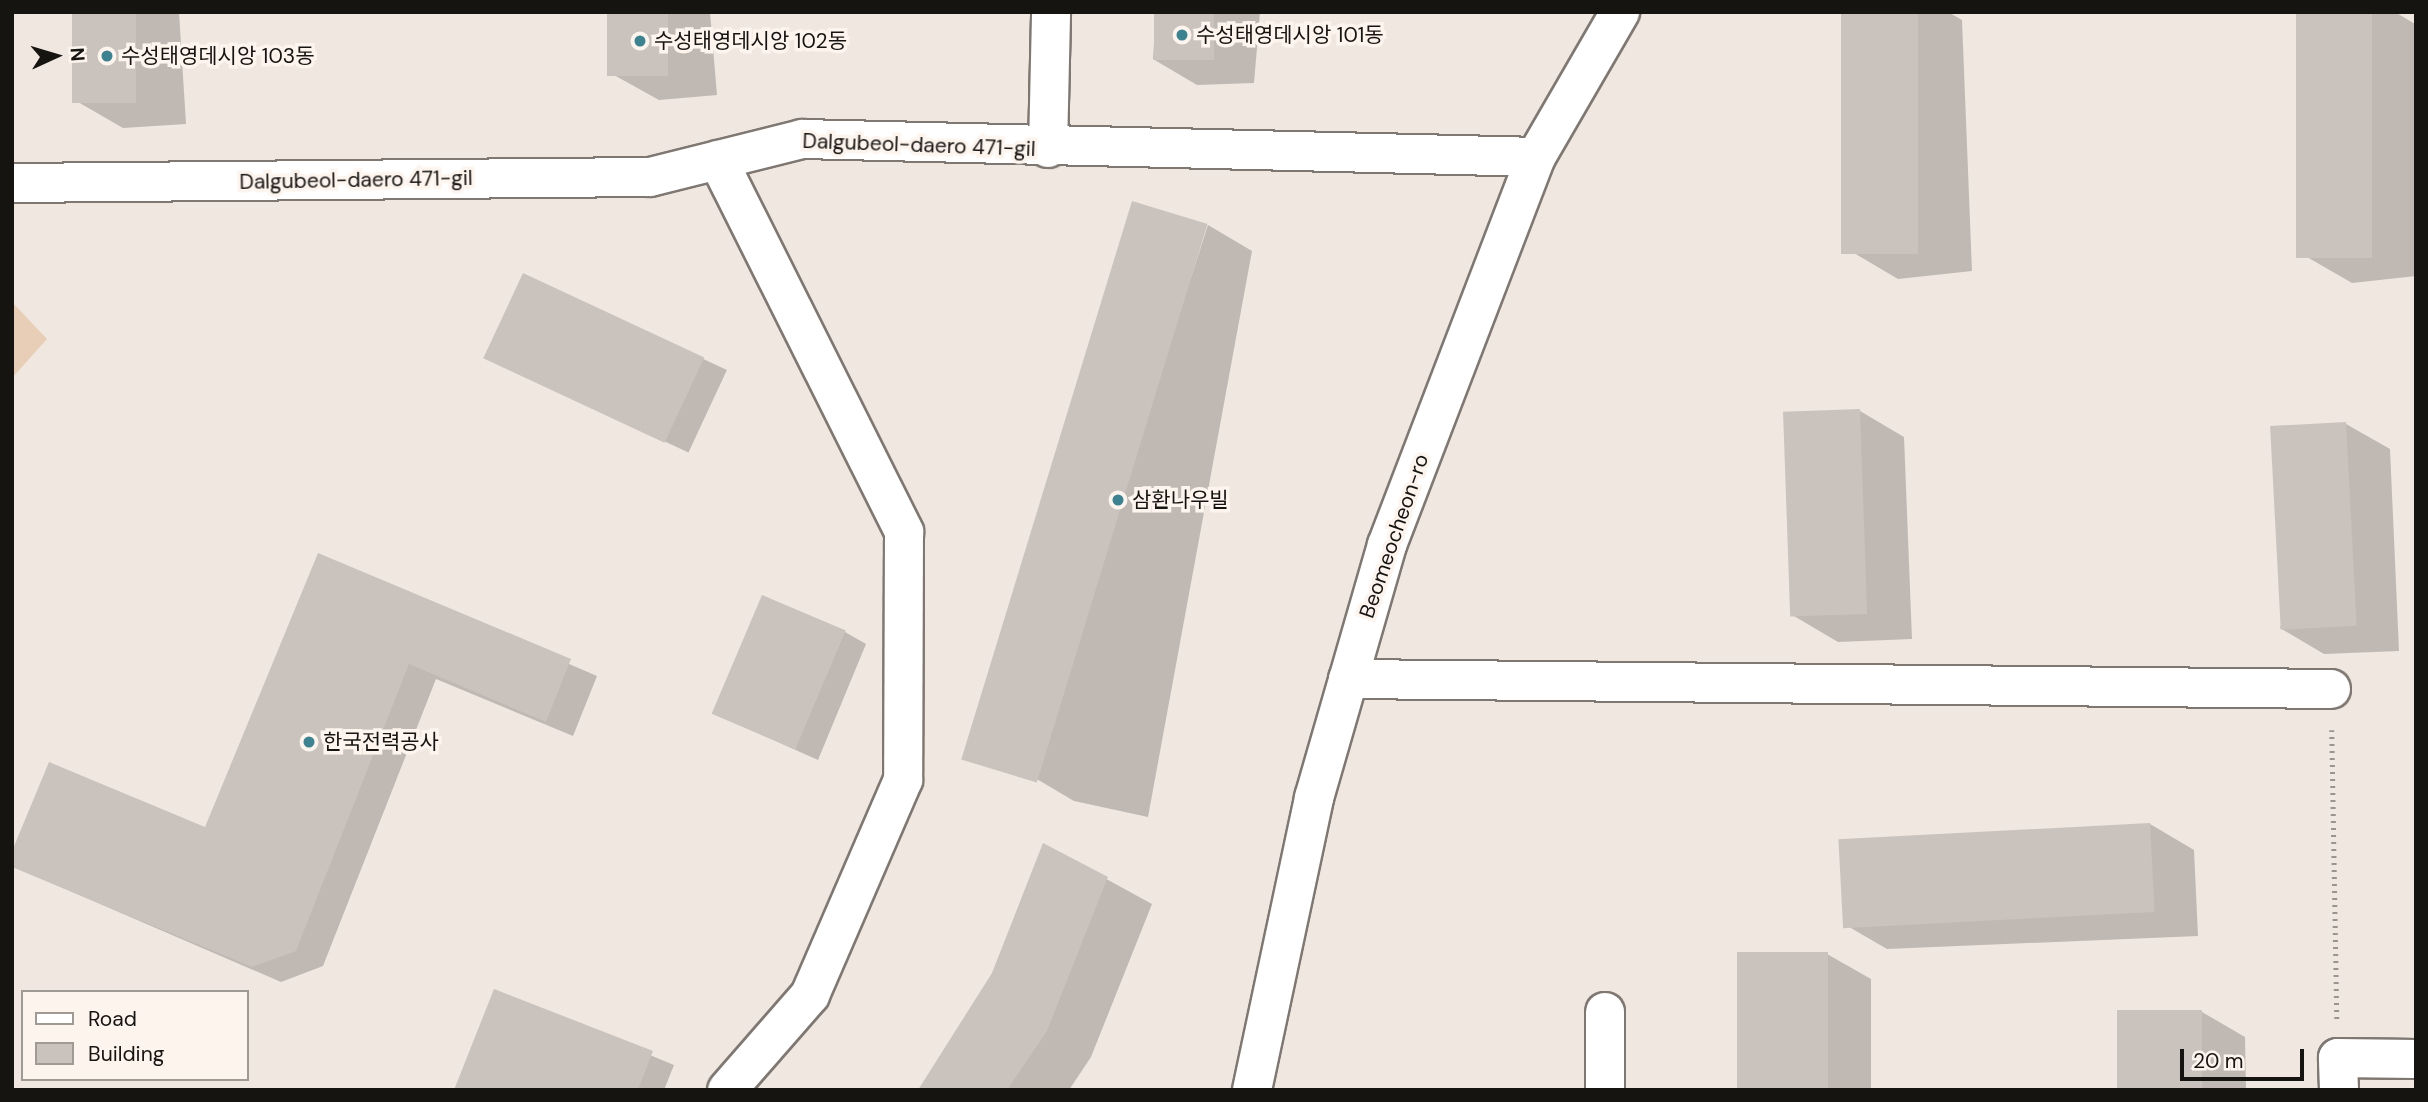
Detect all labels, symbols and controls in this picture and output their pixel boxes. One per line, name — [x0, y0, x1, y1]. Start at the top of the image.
north arrow — [21, 21, 91, 91]
place label: 수성태영데시앙 101동 — [1196, 22, 1384, 48]
marker: 수성태영데시앙 101동 — [1174, 27, 1190, 43]
place label: 수성태영데시앙 102동 — [654, 28, 847, 54]
marker: 수성태영데시앙 102동 — [632, 33, 648, 49]
place label: 수성태영데시앙 103동 — [121, 43, 314, 69]
text: N — [64, 47, 90, 62]
marker: 수성태영데시앙 103동 — [99, 48, 115, 64]
street label: Dalgubeol-daero 471-gil — [802, 128, 1036, 162]
street label: Dalgubeol-daero 471-gil — [239, 165, 473, 195]
street label: Beomeocheon-ro — [1354, 451, 1434, 621]
place label: 삼환나우빌 — [1132, 487, 1229, 513]
marker: 삼환나우빌 — [1110, 492, 1126, 508]
place label: 한국전력공사 — [323, 729, 439, 755]
marker: 한국전력공사 — [301, 734, 317, 750]
legend — [21, 990, 248, 1081]
text: Road — [88, 1005, 137, 1033]
scale bar — [2183, 1036, 2307, 1080]
text: Building — [88, 1040, 164, 1068]
text: 20 m — [2193, 1047, 2244, 1075]

